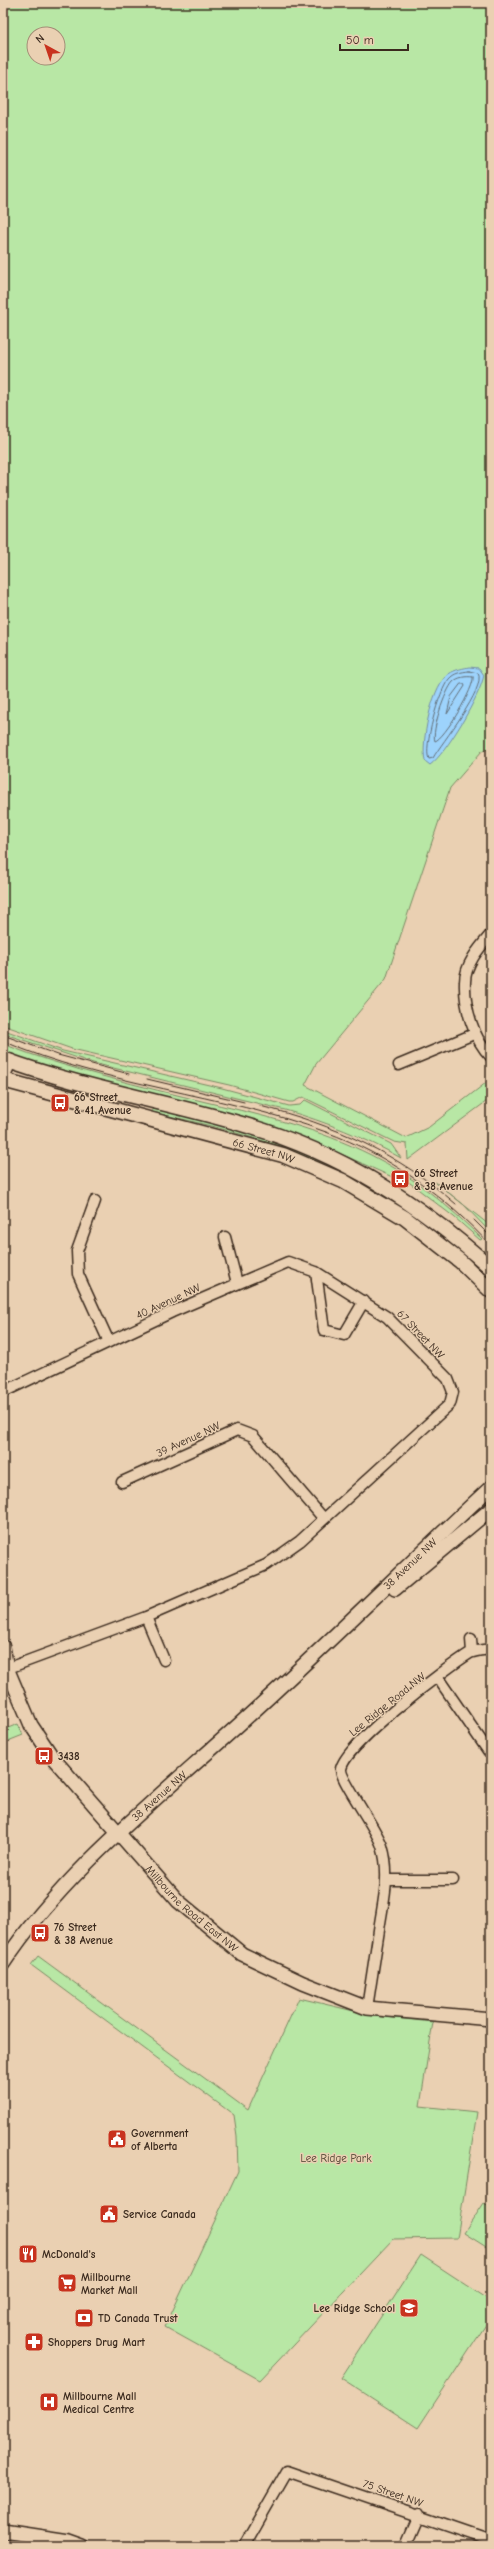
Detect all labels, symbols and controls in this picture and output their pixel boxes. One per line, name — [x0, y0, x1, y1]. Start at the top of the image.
north arrow — [26, 26, 66, 66]
scale bar — [340, 26, 408, 52]
text: N — [33, 31, 47, 46]
text: 50 m — [346, 33, 374, 47]
place label: 66 Street & 41 Avenue — [74, 1091, 132, 1117]
bus stop icon: 66 Street & 41 Avenue — [49, 1092, 71, 1114]
street label: 66 Street NW — [231, 1136, 297, 1166]
place label: 66 Street & 38 Avenue — [414, 1167, 473, 1193]
bus stop icon: 66 Street & 38 Avenue — [389, 1168, 411, 1190]
street label: 40 Avenue NW — [134, 1281, 203, 1322]
street label: 67 Street NW — [394, 1307, 447, 1362]
street label: 39 Avenue NW — [154, 1419, 223, 1460]
street label: 38 Avenue NW — [381, 1535, 440, 1592]
street label: Lee Ridge Road NW — [347, 1669, 428, 1739]
bus stop icon: 3438 — [33, 1745, 55, 1767]
place label: 3438 — [58, 1750, 80, 1763]
street label: 38 Avenue NW — [129, 1768, 190, 1824]
street label: Millbourne Road East NW — [143, 1863, 241, 1955]
place label: 76 Street & 38 Avenue — [54, 1921, 113, 1947]
bus stop icon: 76 Street & 38 Avenue — [29, 1922, 51, 1944]
place label: Government of Alberta — [131, 2127, 189, 2153]
public building icon: Government of Alberta — [106, 2128, 128, 2150]
park label: Lee Ridge Park — [301, 2152, 372, 2165]
public building icon: Service Canada — [98, 2203, 120, 2225]
place label: Service Canada — [123, 2208, 196, 2221]
restaurant icon: McDonald's — [17, 2243, 39, 2265]
place label: McDonald's — [42, 2248, 96, 2261]
place label: Millbourne Market Mall — [81, 2271, 138, 2297]
supermarket icon: Millbourne Market Mall — [56, 2272, 78, 2294]
school or university icon: Lee Ridge School — [398, 2297, 420, 2319]
place label: Lee Ridge School — [314, 2302, 395, 2315]
bank icon: TD Canada Trust — [73, 2307, 95, 2329]
place label: TD Canada Trust — [98, 2312, 178, 2325]
pharmacy icon: Shoppers Drug Mart — [23, 2331, 45, 2353]
place label: Shoppers Drug Mart — [48, 2336, 145, 2349]
place label: Millbourne Mall Medical Centre — [63, 2390, 136, 2416]
hospital icon: Millbourne Mall Medical Centre — [38, 2391, 60, 2413]
street label: 75 Street NW — [361, 2477, 425, 2510]

